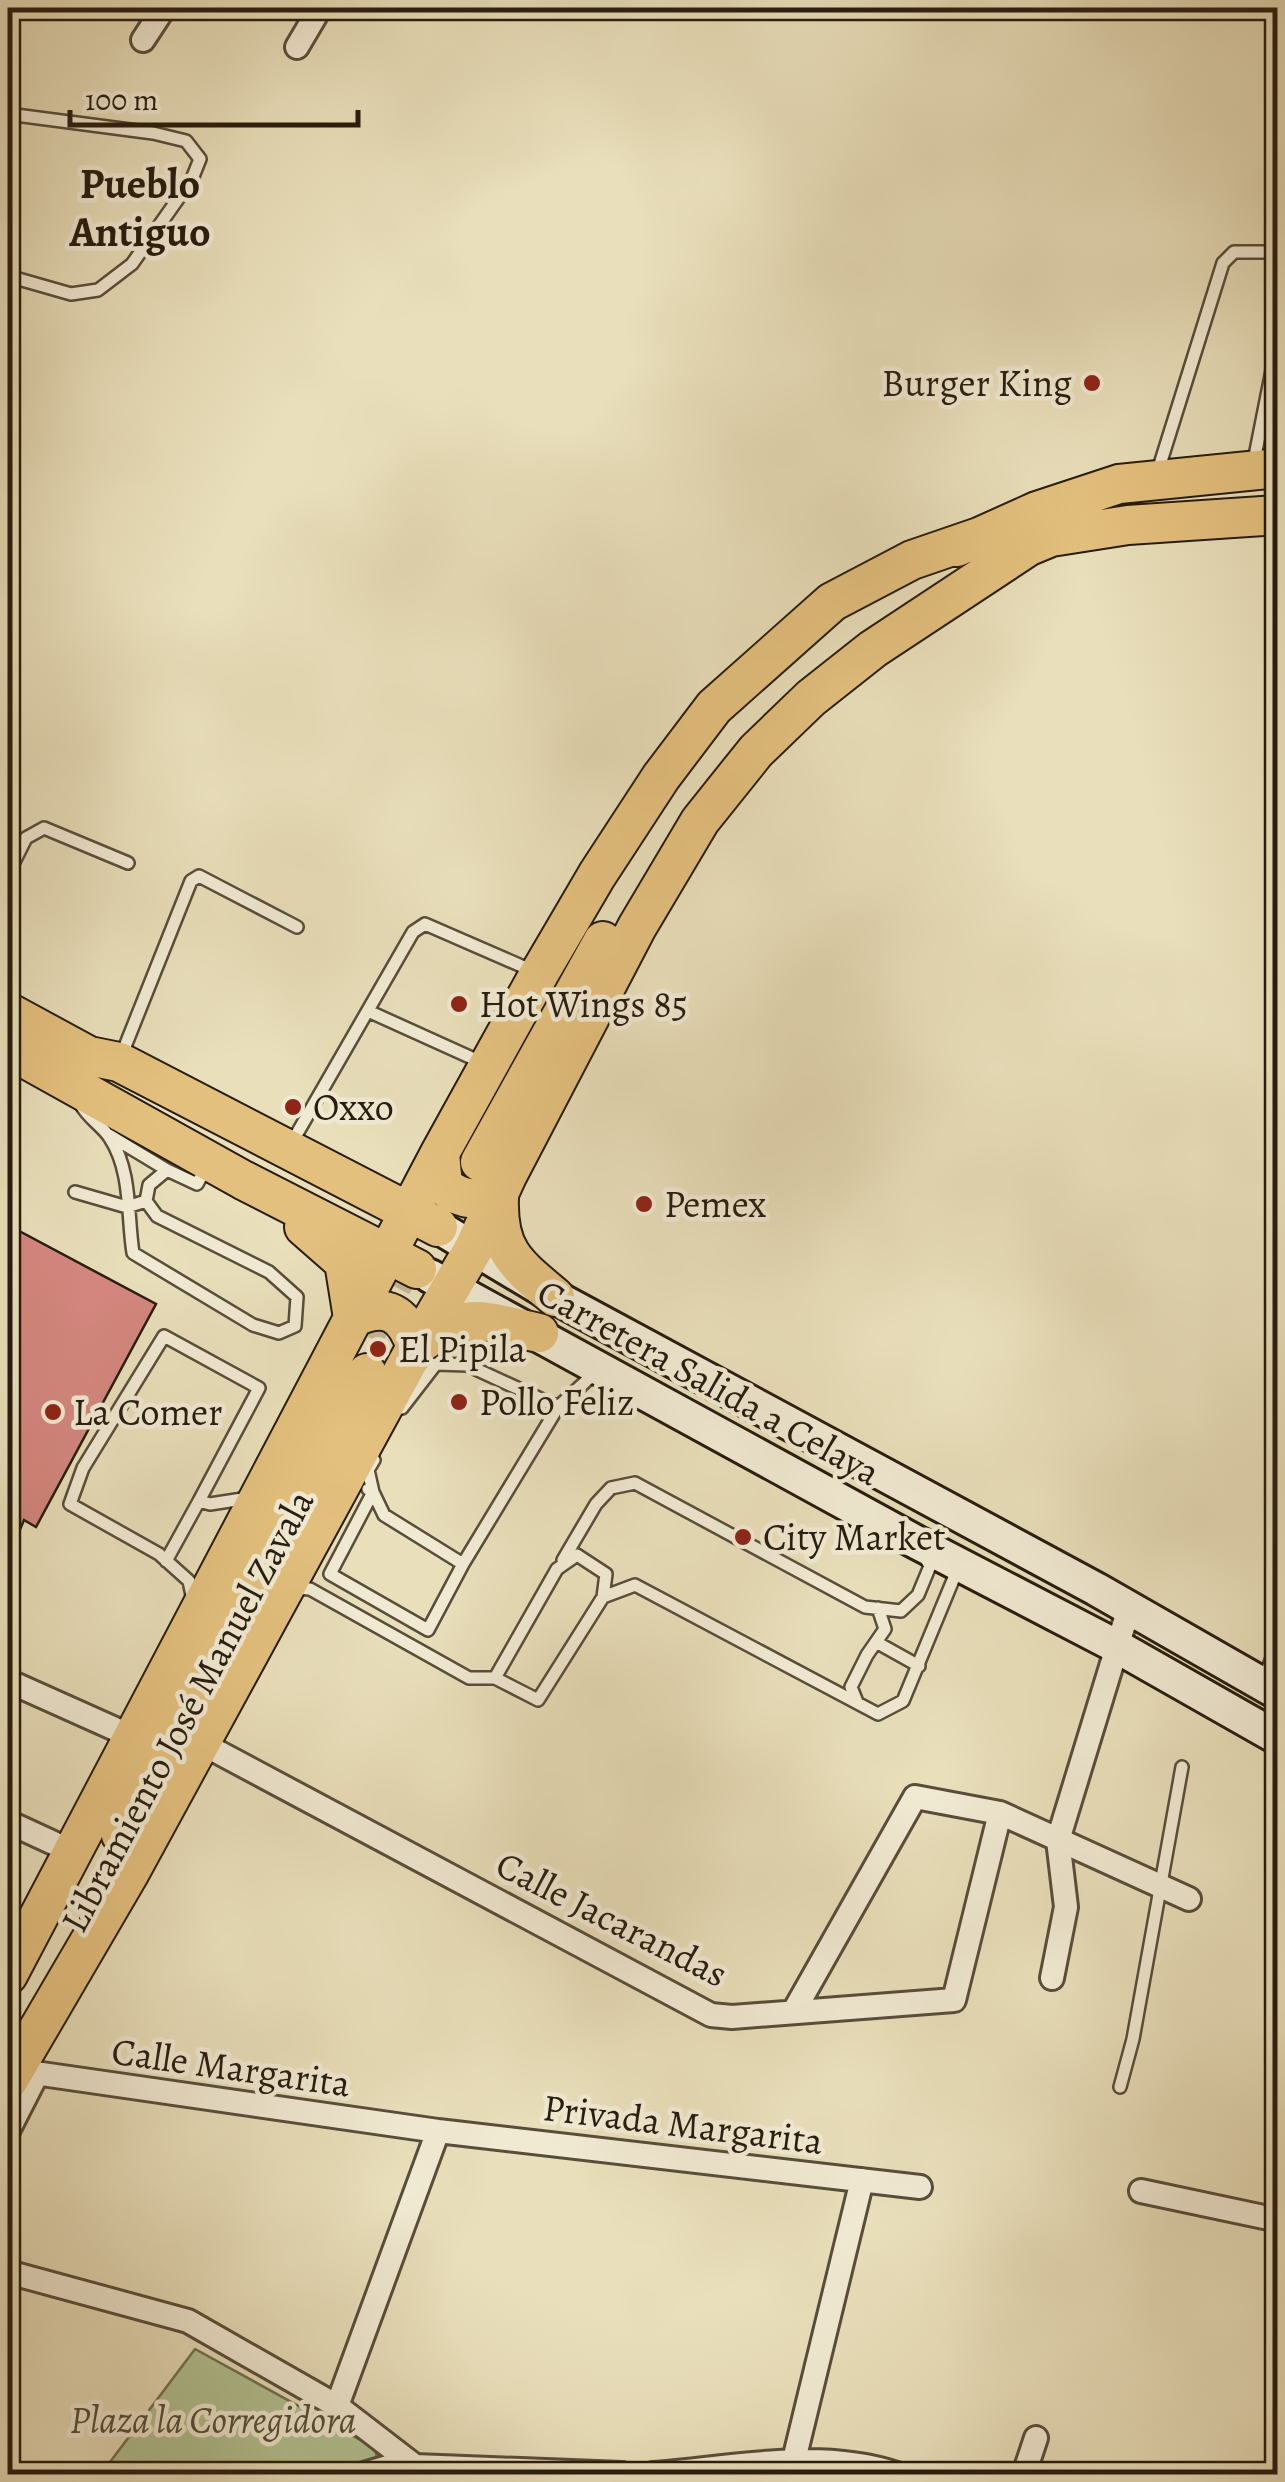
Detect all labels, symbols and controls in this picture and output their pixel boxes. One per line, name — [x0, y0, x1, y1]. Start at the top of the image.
scale bar — [70, 65, 358, 127]
text: 100 m — [85, 80, 158, 120]
district label: Pueblo Antiguo — [68, 155, 211, 260]
place label: Burger King — [882, 357, 1072, 409]
marker: Burger King — [1081, 372, 1103, 394]
place label: Hot Wings 85 — [479, 978, 688, 1030]
marker: Hot Wings 85 — [448, 993, 470, 1015]
place label: Oxxo — [313, 1081, 394, 1133]
marker: Oxxo — [282, 1096, 304, 1118]
place label: Pemex — [664, 1178, 766, 1230]
marker: Pemex — [633, 1193, 655, 1215]
street label: Carretera Salida a Celaya — [528, 1266, 890, 1498]
place label: El Pipila — [398, 1323, 527, 1375]
marker: El Pipila — [367, 1338, 389, 1360]
place label: Pollo Feliz — [479, 1376, 634, 1428]
place label: La Comer — [73, 1386, 223, 1438]
marker: Pollo Feliz — [448, 1391, 470, 1413]
marker: La Comer — [42, 1401, 64, 1423]
street label: Libramiento José Manuel Zavala — [48, 1480, 326, 1941]
place label: City Market — [763, 1511, 946, 1563]
marker: City Market — [732, 1526, 754, 1548]
street label: Calle Jacarandas — [487, 1838, 737, 2000]
street label: Calle Margarita — [108, 2025, 354, 2110]
street label: Privada Margarita — [540, 2081, 826, 2167]
park label: Plaza la Corregidora — [70, 2394, 356, 2446]

